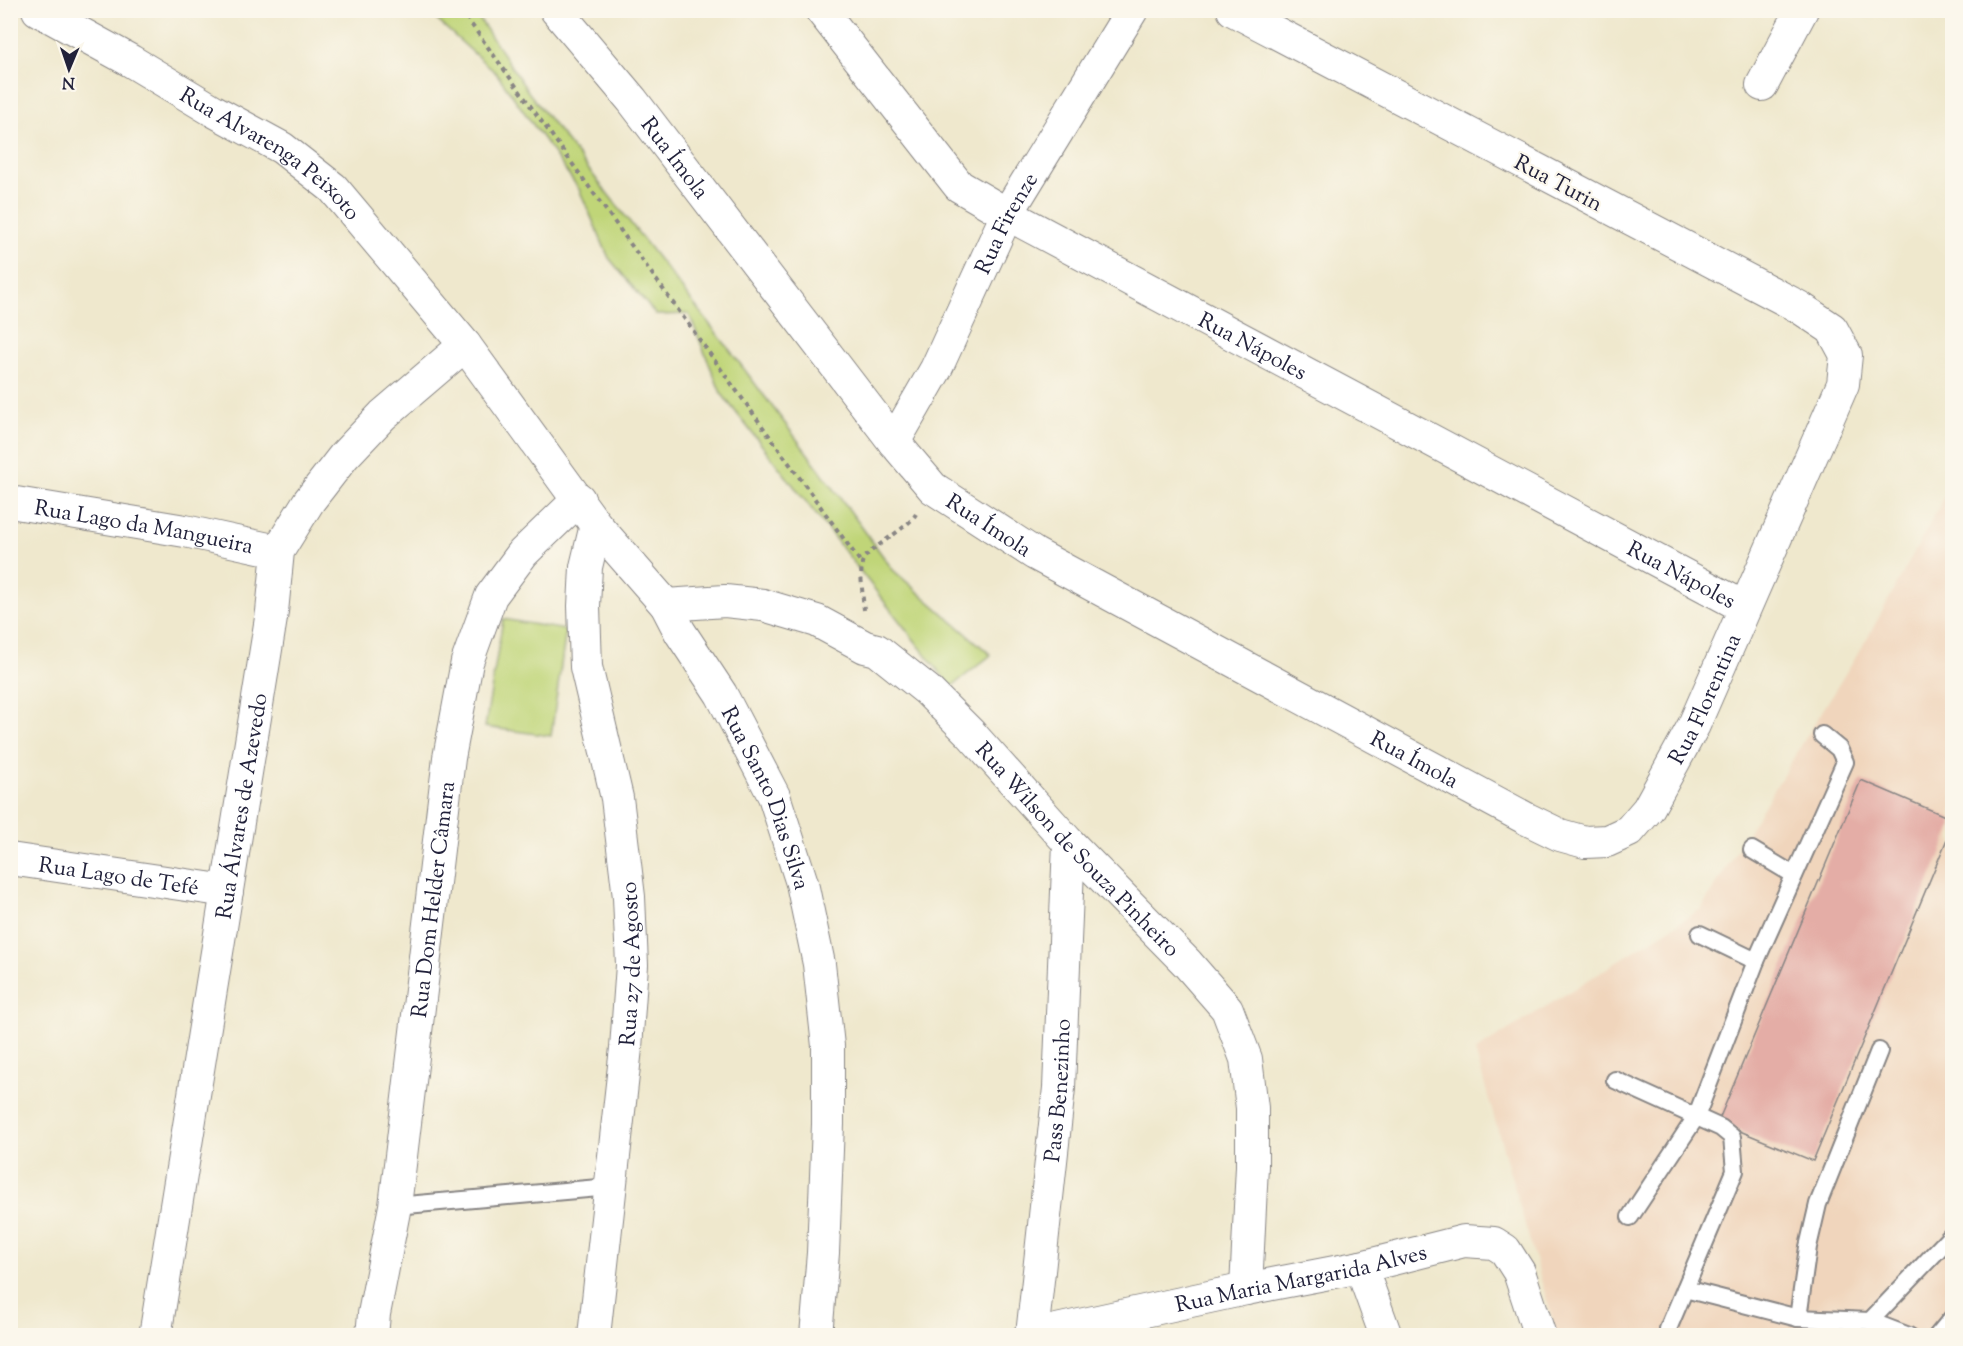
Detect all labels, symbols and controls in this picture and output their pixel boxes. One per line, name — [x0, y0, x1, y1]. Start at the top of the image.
north arrow — [39, 39, 99, 99]
text: N — [62, 70, 75, 93]
street label: Rua Alvarenga Peixoto — [172, 81, 367, 228]
street label: Rua Ímola — [632, 111, 715, 207]
street label: Rua Turin — [1508, 148, 1608, 221]
street label: Rua Firenze — [968, 167, 1048, 280]
street label: Rua Nápoles — [1192, 306, 1312, 390]
street label: Rua Ímola — [939, 487, 1037, 567]
street label: Rua Lago da Mangueira — [32, 493, 256, 564]
street label: Rua Nápoles — [1620, 534, 1740, 619]
street label: Rua Florentina — [1662, 629, 1751, 771]
street label: Rua Álvares de Azevedo — [210, 691, 278, 922]
street label: Rua Santo Dias Silva — [711, 702, 816, 893]
street label: Rua Ímola — [1364, 724, 1463, 798]
street label: Rua Wilson de Souza Pinheiro — [966, 736, 1186, 966]
street label: Rua Dom Helder Câmara — [405, 780, 465, 1020]
street label: Rua Lago de Tefé — [36, 850, 201, 906]
street label: Rua 27 de Agosto — [613, 880, 651, 1047]
street label: Pass Benezinho — [1038, 1018, 1081, 1164]
street label: Rua Maria Margarida Alves — [1173, 1238, 1431, 1323]

